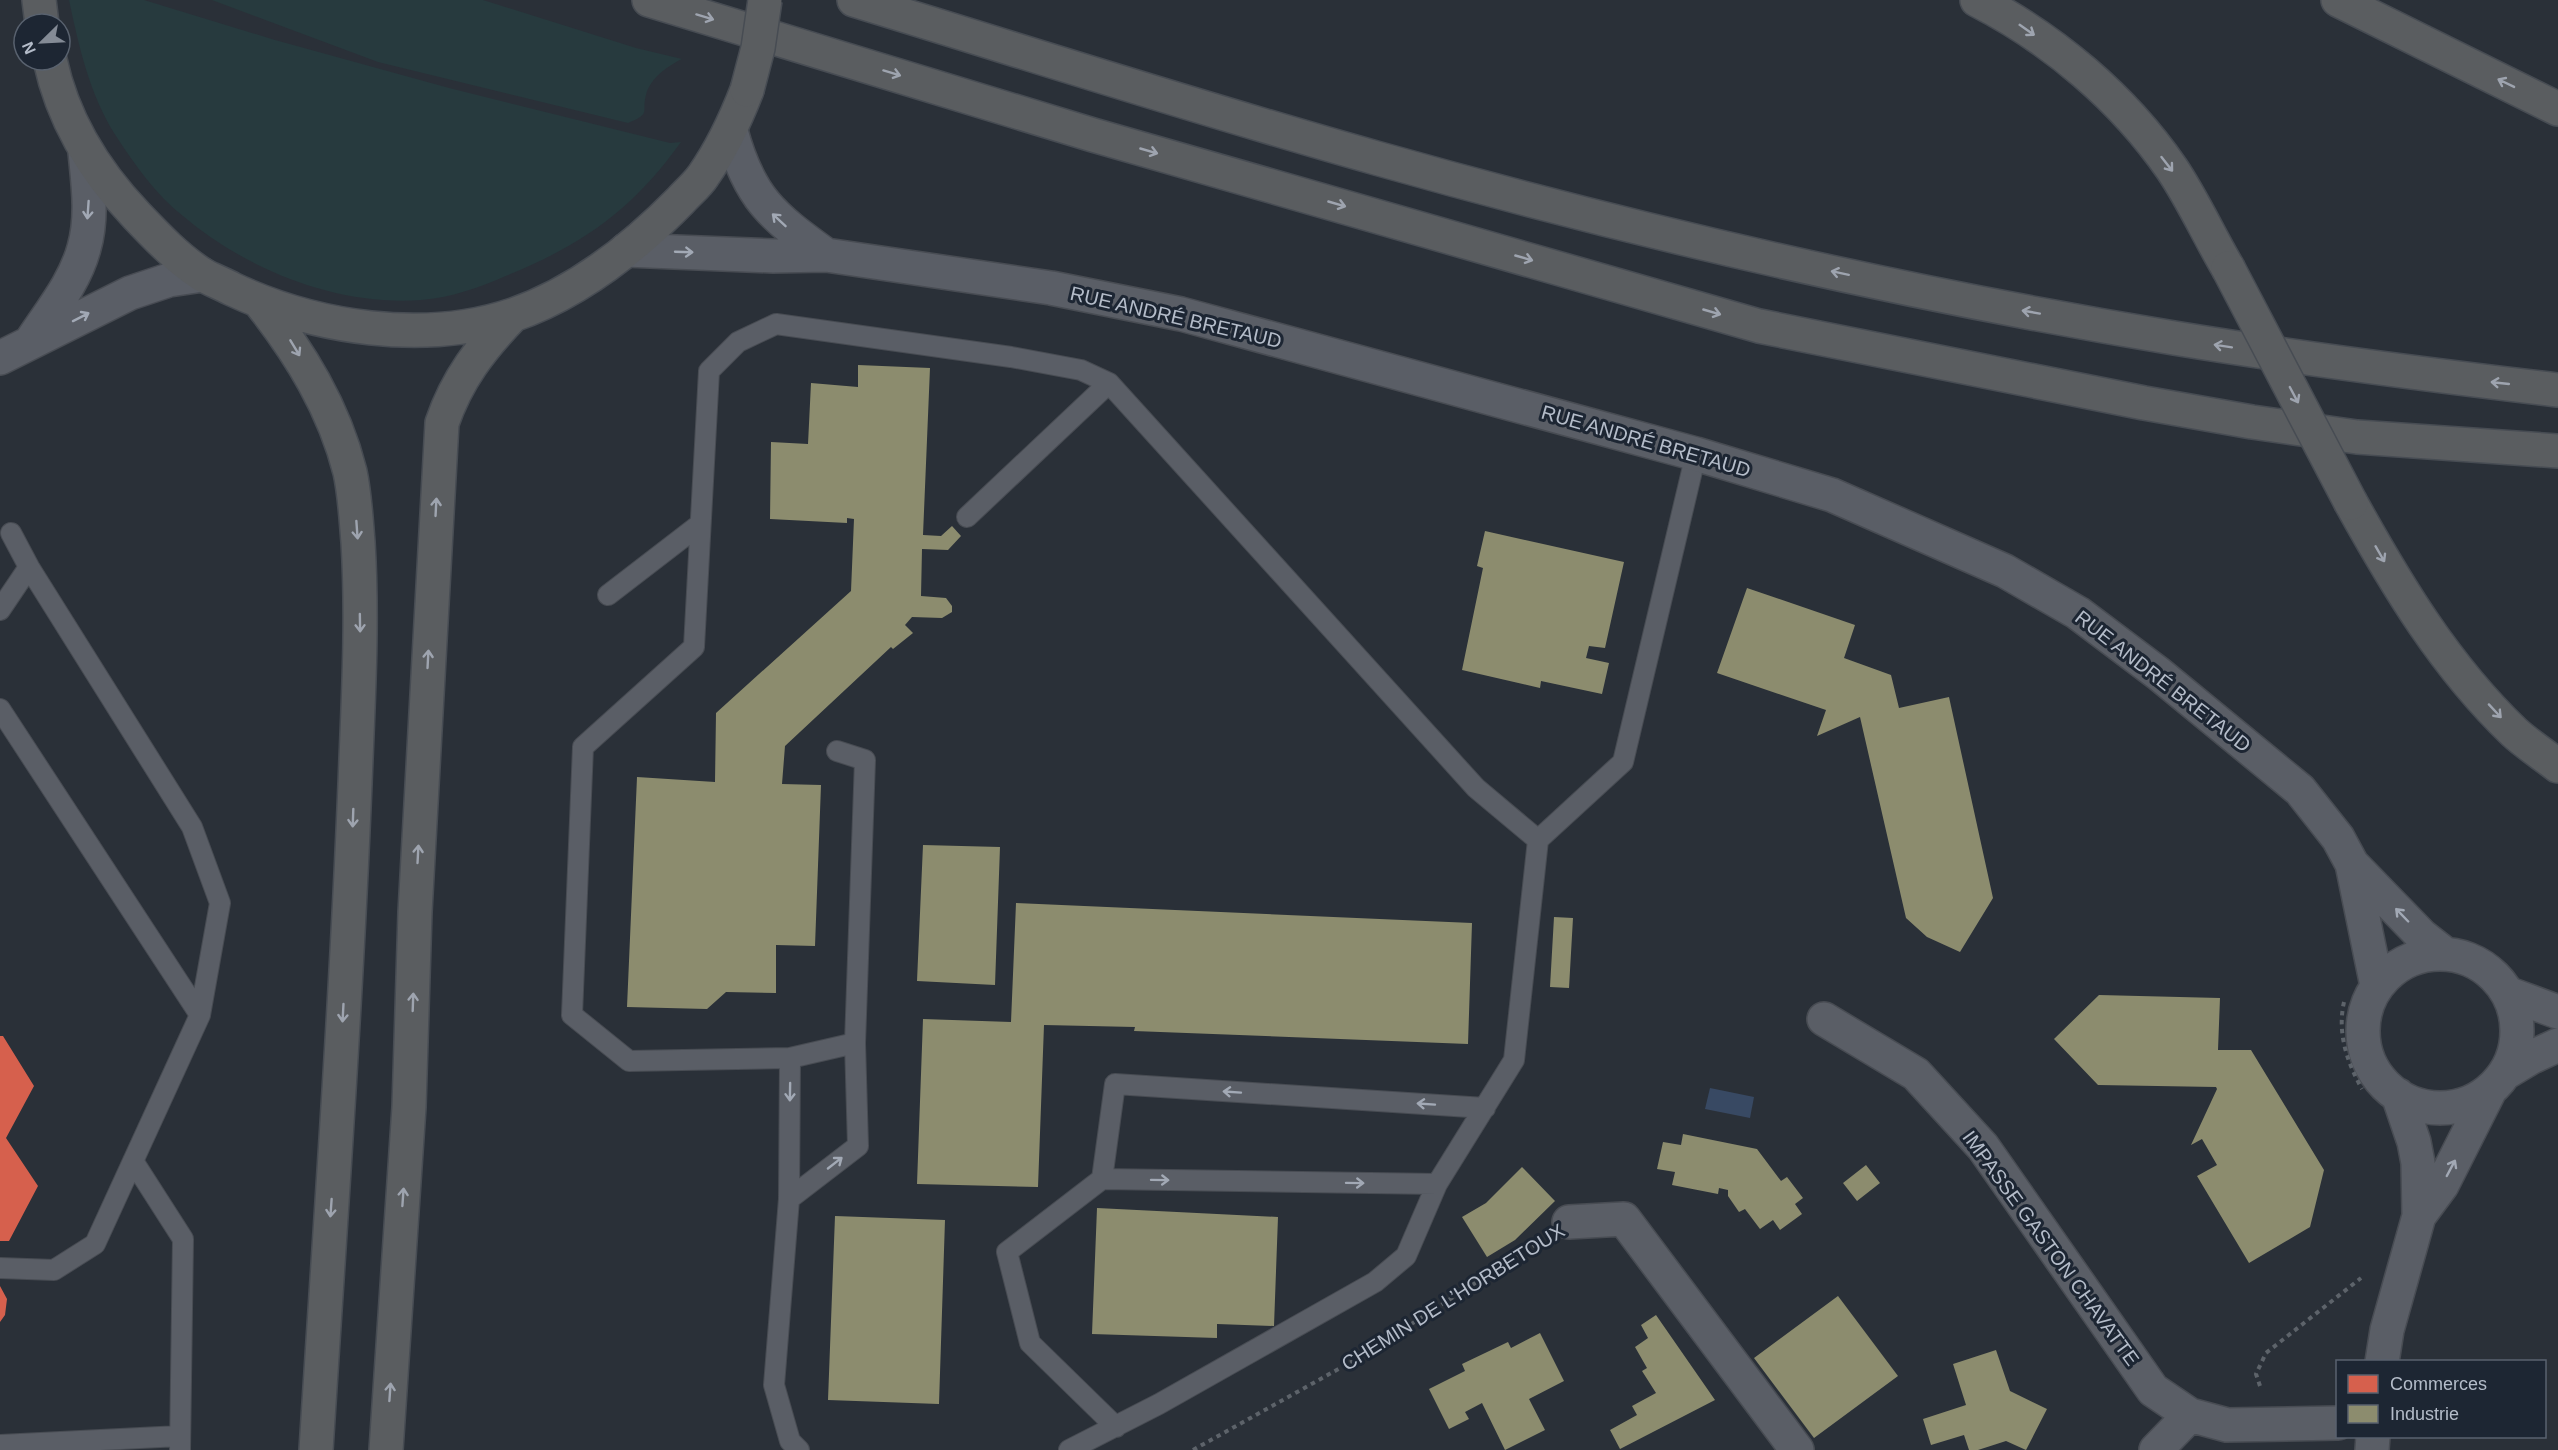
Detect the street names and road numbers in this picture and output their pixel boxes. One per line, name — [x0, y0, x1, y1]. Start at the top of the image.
street label: RUE ANDRÉ BRETAUD — [1068, 282, 1284, 352]
street label: RUE ANDRÉ BRETAUD — [1539, 401, 1753, 481]
street label: RUE ANDRÉ BRETAUD — [2071, 606, 2255, 756]
street label: IMPASSE GASTON CHAVATTE — [1958, 1126, 2144, 1370]
street label: CHEMIN DE L’HORBETOUX — [1338, 1219, 1568, 1375]

